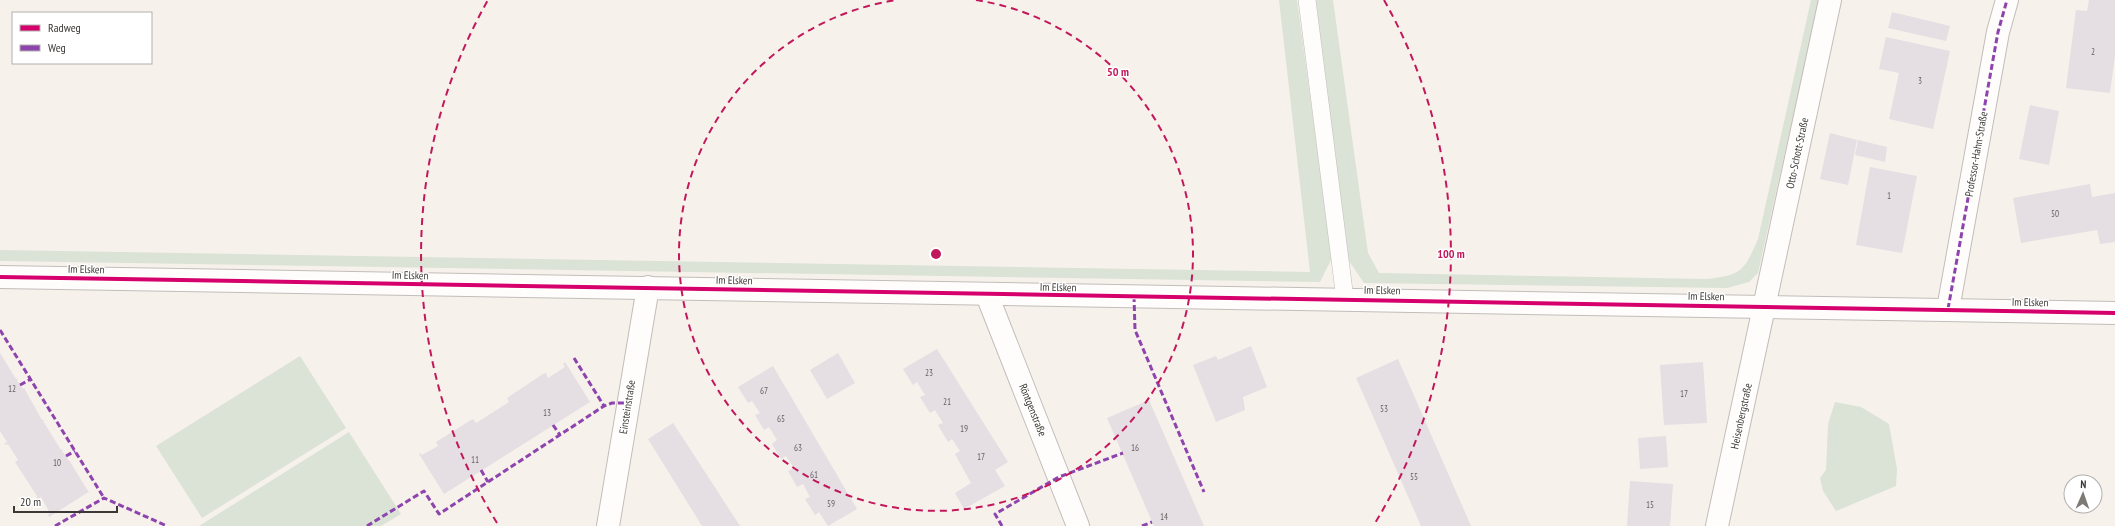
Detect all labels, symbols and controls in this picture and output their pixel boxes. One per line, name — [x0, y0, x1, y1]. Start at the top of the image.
legend — [12, 12, 152, 64]
text: Radweg — [48, 20, 81, 35]
text: Weg — [48, 40, 66, 55]
house number: 2 — [2091, 46, 2095, 57]
text: 50 m — [1107, 64, 1129, 79]
house number: 3 — [1918, 75, 1922, 86]
street label: Professor-Hahn-Straße — [1962, 110, 1990, 198]
street label: Otto-Schott-Straße — [1783, 116, 1811, 190]
house number: 1 — [1887, 190, 1891, 201]
house number: 50 — [2051, 208, 2059, 219]
text: 100 m — [1437, 246, 1465, 261]
centre of rings — [929, 247, 943, 261]
street label: Im Elsken — [68, 262, 105, 276]
street label: Im Elsken — [392, 268, 429, 282]
street label: Im Elsken — [716, 273, 753, 287]
street label: Im Elsken — [1040, 280, 1077, 294]
street label: Im Elsken — [1364, 283, 1401, 297]
street label: Im Elsken — [1688, 289, 1725, 303]
street label: Im Elsken — [2012, 295, 2049, 309]
house number: 23 — [925, 367, 933, 378]
street label: Einsteinstraße — [616, 379, 638, 435]
street label: Heisenbergstraße — [1727, 381, 1755, 450]
street label: Röntgenstraße — [1016, 382, 1050, 439]
house number: 12 — [8, 383, 16, 394]
house number: 67 — [760, 385, 768, 396]
house number: 17 — [1680, 388, 1688, 399]
house number: 21 — [943, 396, 951, 407]
house number: 53 — [1380, 403, 1388, 414]
house number: 13 — [543, 407, 551, 418]
house number: 65 — [777, 413, 785, 424]
house number: 19 — [960, 423, 968, 434]
house number: 63 — [794, 442, 802, 453]
house number: 16 — [1131, 442, 1139, 453]
house number: 17 — [977, 451, 985, 462]
house number: 11 — [471, 454, 479, 465]
house number: 10 — [53, 457, 61, 468]
house number: 61 — [810, 469, 818, 480]
house number: 55 — [1410, 471, 1418, 482]
north arrow — [2063, 474, 2103, 514]
text: N — [2080, 477, 2087, 491]
scale bar — [14, 488, 117, 514]
text: 20 m — [20, 494, 41, 509]
house number: 59 — [827, 498, 835, 509]
house number: 15 — [1646, 499, 1654, 510]
house number: 14 — [1160, 511, 1168, 522]

